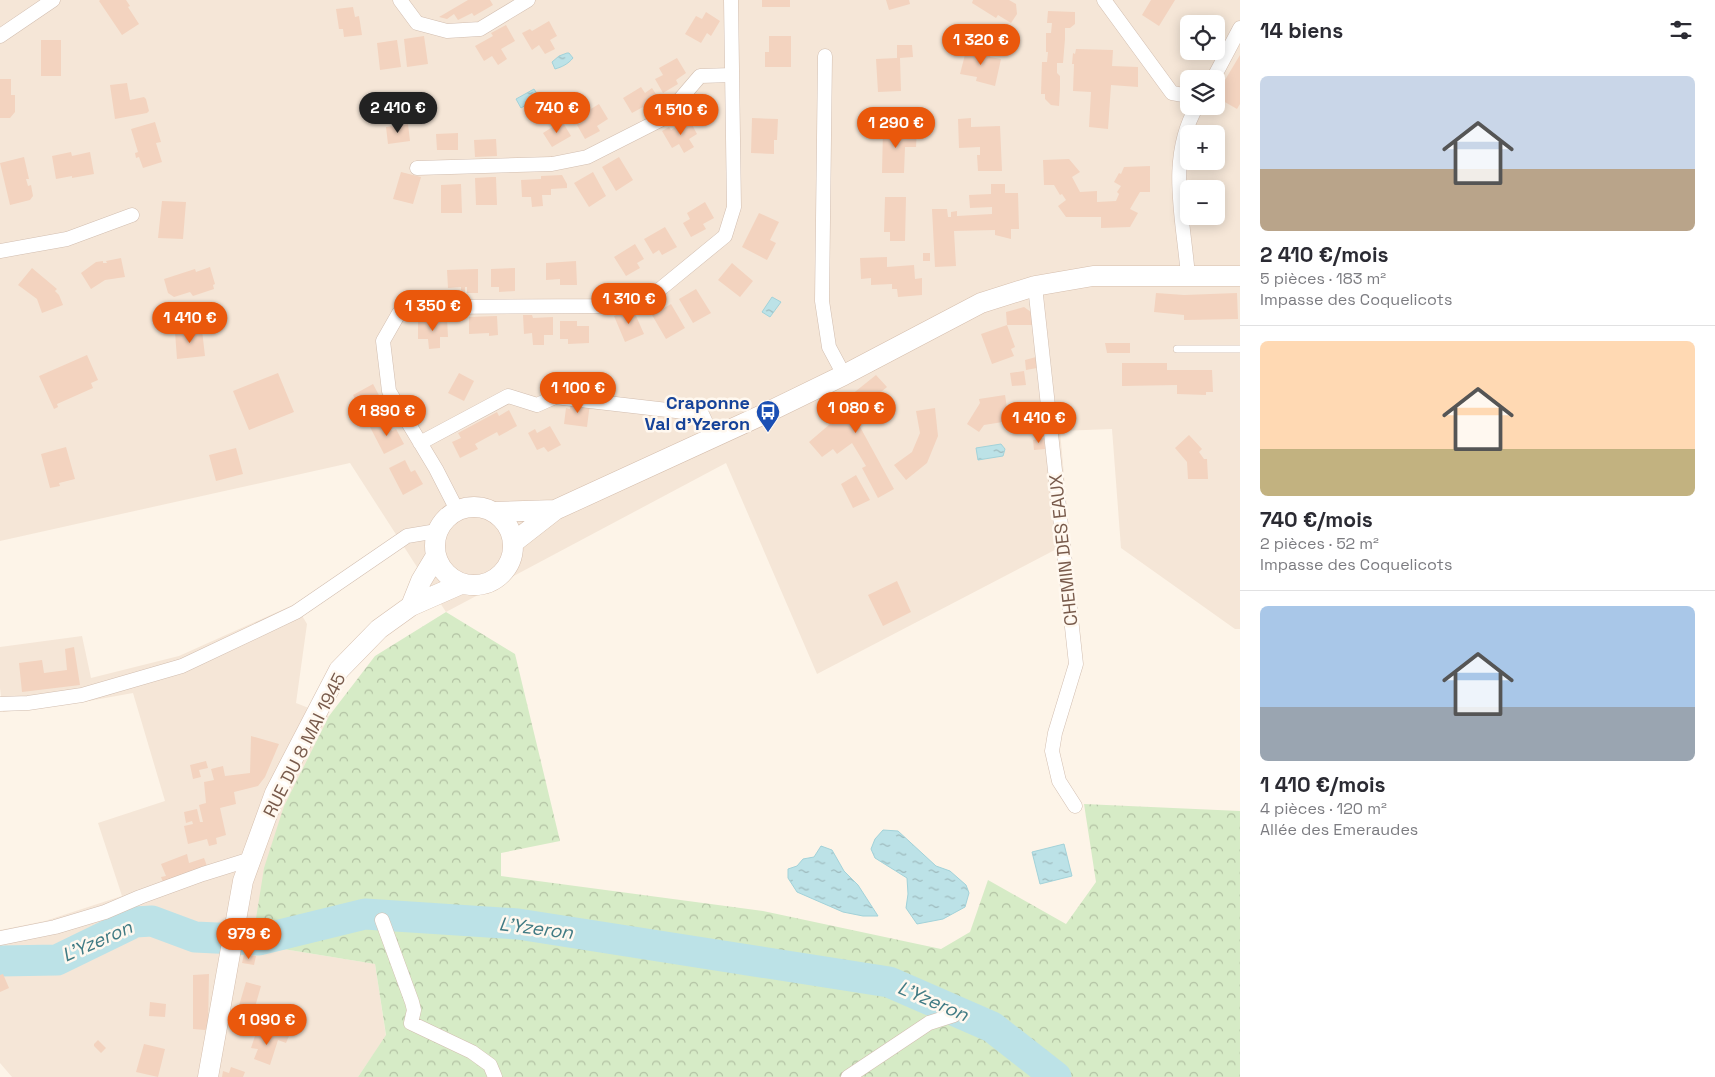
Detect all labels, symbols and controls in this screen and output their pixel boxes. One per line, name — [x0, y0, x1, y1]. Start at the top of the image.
map controls — [1180, 15, 1225, 225]
button: locate — [1180, 15, 1225, 60]
icon: filters — [1667, 16, 1695, 44]
text: 14 biens — [1260, 17, 1343, 44]
pin: 1 320 € — [935, 23, 1027, 66]
text: 1 320 € — [953, 29, 1009, 50]
button: layers — [1180, 70, 1225, 115]
pin: 2 410 € — [352, 92, 444, 134]
pin: 740 € — [522, 92, 592, 134]
pin: 1 510 € — [635, 94, 727, 136]
text: 2 410 € — [370, 97, 426, 118]
text: 740 € — [535, 97, 579, 118]
text: 1 510 € — [654, 99, 708, 120]
pin: 1 290 € — [850, 106, 942, 149]
icon: home — [1433, 108, 1523, 198]
text: 1 290 € — [868, 112, 924, 133]
button: + — [1180, 125, 1225, 170]
button: − — [1180, 180, 1225, 225]
text: 2 410 €/mois — [1260, 241, 1389, 268]
text: 5 pièces · 183 m² — [1260, 268, 1386, 289]
pin: 1 310 € — [583, 282, 675, 325]
text: 1 310 € — [602, 288, 656, 309]
text: Impasse des Coquelicots — [1260, 289, 1452, 310]
pin: 1 350 € — [387, 290, 479, 332]
text: 1 350 € — [405, 295, 461, 316]
pin: 1 410 € — [144, 302, 236, 344]
text: 1 410 € — [163, 307, 217, 328]
pin: 1 100 € — [532, 372, 624, 414]
icon: home — [1433, 374, 1523, 464]
text: 1 100 € — [551, 377, 605, 398]
place label: Craponne Val d'Yzeron — [645, 391, 750, 435]
pin: 1 080 € — [810, 392, 902, 434]
pin: 1 890 € — [341, 394, 433, 437]
text: 1 080 € — [828, 397, 884, 418]
bus stop icon: Craponne Val d'Yzeron — [755, 399, 781, 433]
text: 1 890 € — [359, 400, 415, 421]
pin: 1 410 € — [993, 402, 1085, 444]
text: 1 410 € — [1012, 407, 1066, 428]
street label: CHEMIN DES EAUX — [1044, 473, 1082, 627]
text: 740 €/mois — [1260, 506, 1373, 533]
text: 2 pièces · 52 m² — [1260, 533, 1379, 554]
text: Impasse des Coquelicots — [1260, 554, 1452, 575]
icon: home — [1433, 639, 1523, 729]
street label: RUE DU 8 MAI 1945 — [258, 669, 350, 821]
text: 1 410 €/mois — [1260, 771, 1386, 798]
text: 4 pièces · 120 m² — [1260, 798, 1387, 819]
text: Allée des Emeraudes — [1260, 819, 1418, 840]
water label: L'Yzeron — [498, 911, 575, 945]
water label: L'Yzeron — [58, 914, 136, 968]
pin: 979 € — [214, 918, 284, 960]
text: 979 € — [227, 923, 271, 944]
water label: L'Yzeron — [894, 975, 972, 1027]
pin: 1 090 € — [221, 1004, 313, 1046]
text: 1 090 € — [239, 1009, 295, 1030]

